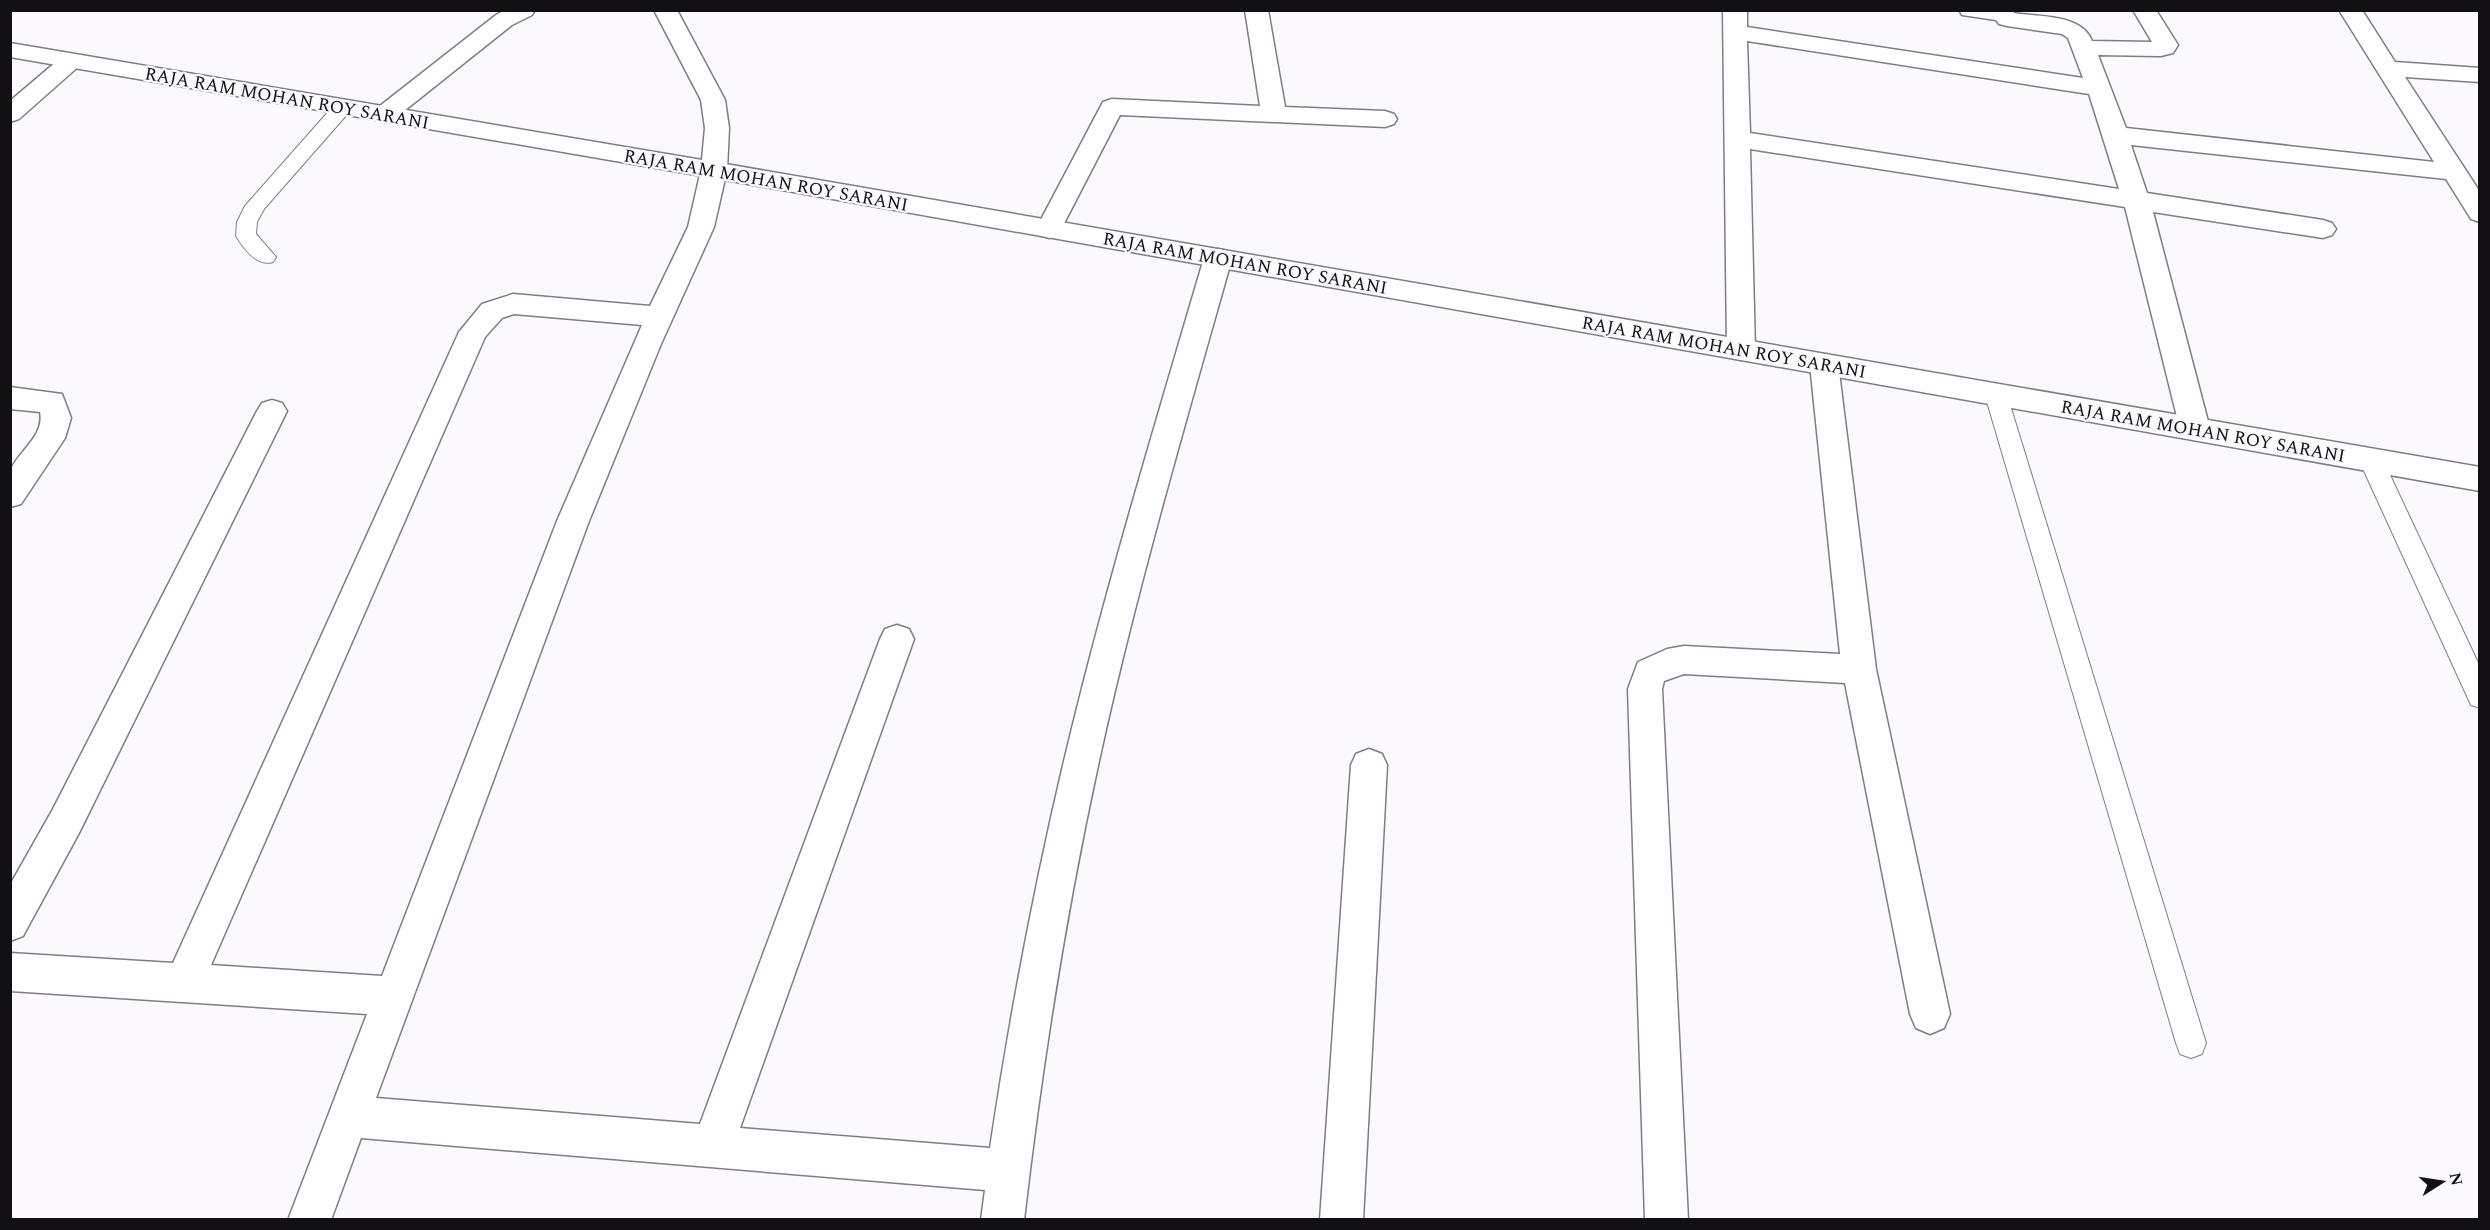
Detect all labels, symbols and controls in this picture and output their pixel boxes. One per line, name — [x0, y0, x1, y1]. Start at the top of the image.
street label: RAJA RAM MOHAN ROY SARANI — [143, 60, 431, 137]
street label: RAJA RAM MOHAN ROY SARANI — [622, 142, 910, 219]
street label: RAJA RAM MOHAN ROY SARANI — [1101, 225, 1389, 302]
street label: RAJA RAM MOHAN ROY SARANI — [1580, 309, 1868, 386]
street label: RAJA RAM MOHAN ROY SARANI — [2059, 393, 2347, 470]
north arrow — [2412, 1152, 2472, 1212]
text: N — [2443, 1170, 2469, 1188]

